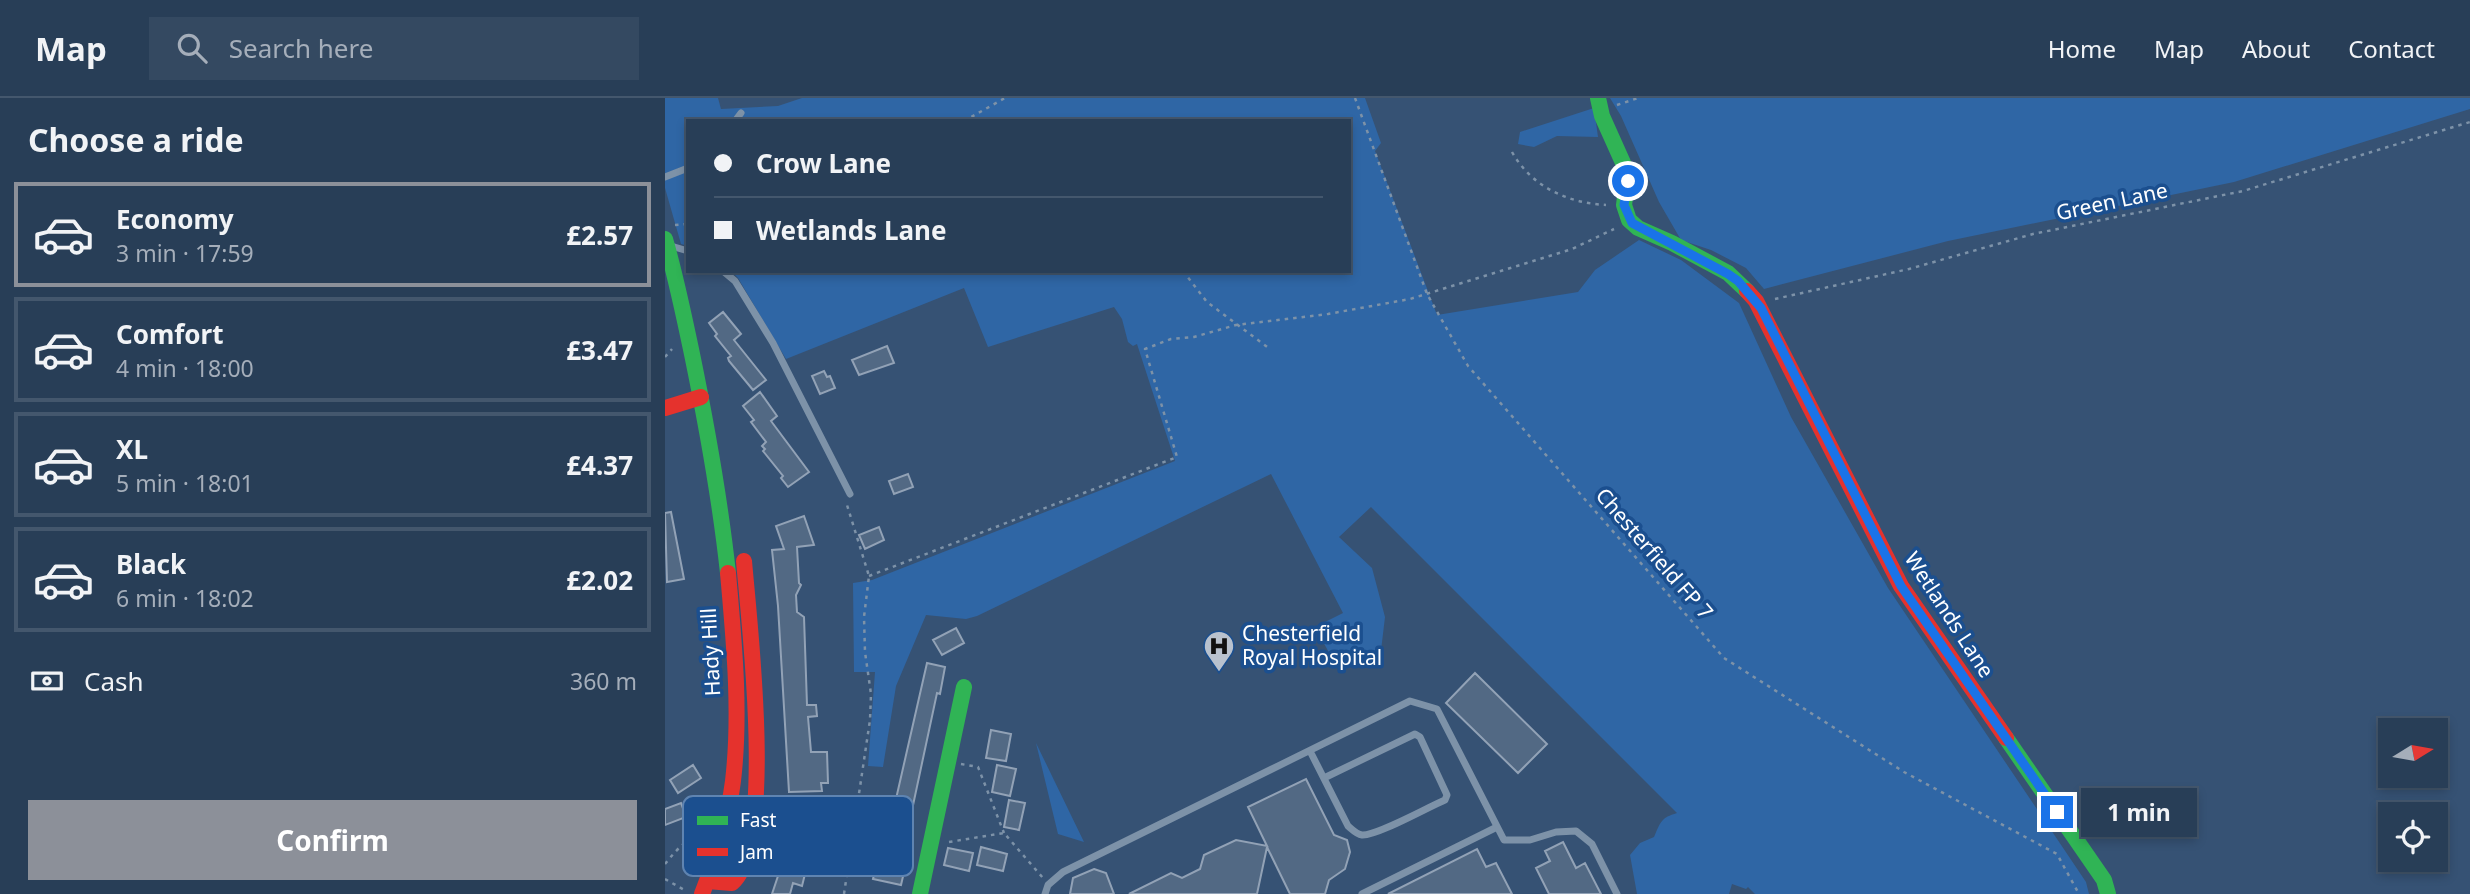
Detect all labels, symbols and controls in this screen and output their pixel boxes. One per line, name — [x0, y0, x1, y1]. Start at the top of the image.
search box — [149, 17, 639, 80]
text: Map — [35, 26, 107, 71]
icon: search — [173, 29, 211, 67]
text: Search here — [229, 30, 373, 66]
text: Home — [2048, 32, 2116, 65]
text: Map — [2154, 32, 2204, 65]
text: About — [2242, 32, 2310, 65]
text: Contact — [2348, 32, 2435, 65]
text: Choose a ride — [28, 118, 244, 161]
text: Crow Lane — [756, 145, 891, 181]
route start — [1612, 165, 1644, 197]
street label: Green Lane — [2053, 176, 2170, 226]
text: Economy — [116, 201, 234, 237]
icon: car — [32, 203, 95, 266]
text: Wetlands Lane — [756, 212, 946, 248]
text: £2.57 — [566, 217, 633, 253]
text: 3 min · 17:59 — [116, 237, 254, 269]
text: Comfort — [116, 316, 224, 352]
icon: car — [32, 318, 95, 381]
text: £3.47 — [566, 332, 633, 368]
text: 4 min · 18:00 — [116, 352, 254, 384]
text: XL — [116, 431, 148, 467]
icon: car — [32, 433, 95, 496]
text: £4.37 — [566, 447, 633, 483]
text: 5 min · 18:01 — [116, 467, 254, 499]
street label: Chesterfield FP 7 — [1590, 482, 1720, 625]
text: Black — [116, 546, 186, 582]
street label: Wetlands Lane — [1899, 546, 2001, 683]
icon: car — [32, 548, 95, 611]
text: £2.02 — [566, 562, 633, 598]
text: 6 min · 18:02 — [116, 582, 254, 614]
street label: Hady Hill — [694, 607, 726, 697]
place label: Chesterfield Royal Hospital — [1242, 619, 1382, 671]
hospital icon: Chesterfield Royal Hospital — [1202, 629, 1236, 673]
icon: cash — [28, 662, 66, 700]
text: Cash — [84, 663, 144, 699]
text: 360 m — [570, 665, 637, 697]
north arrow — [2378, 718, 2448, 788]
map controls — [2378, 718, 2448, 872]
callout: 1 min — [2081, 788, 2197, 836]
legend — [683, 796, 913, 876]
route end — [2041, 796, 2073, 828]
text: 1 min — [2107, 796, 2171, 828]
button: Confirm — [28, 800, 637, 880]
button: locate — [2378, 802, 2448, 872]
text: Fast — [740, 807, 777, 833]
text: Jam — [738, 839, 774, 865]

